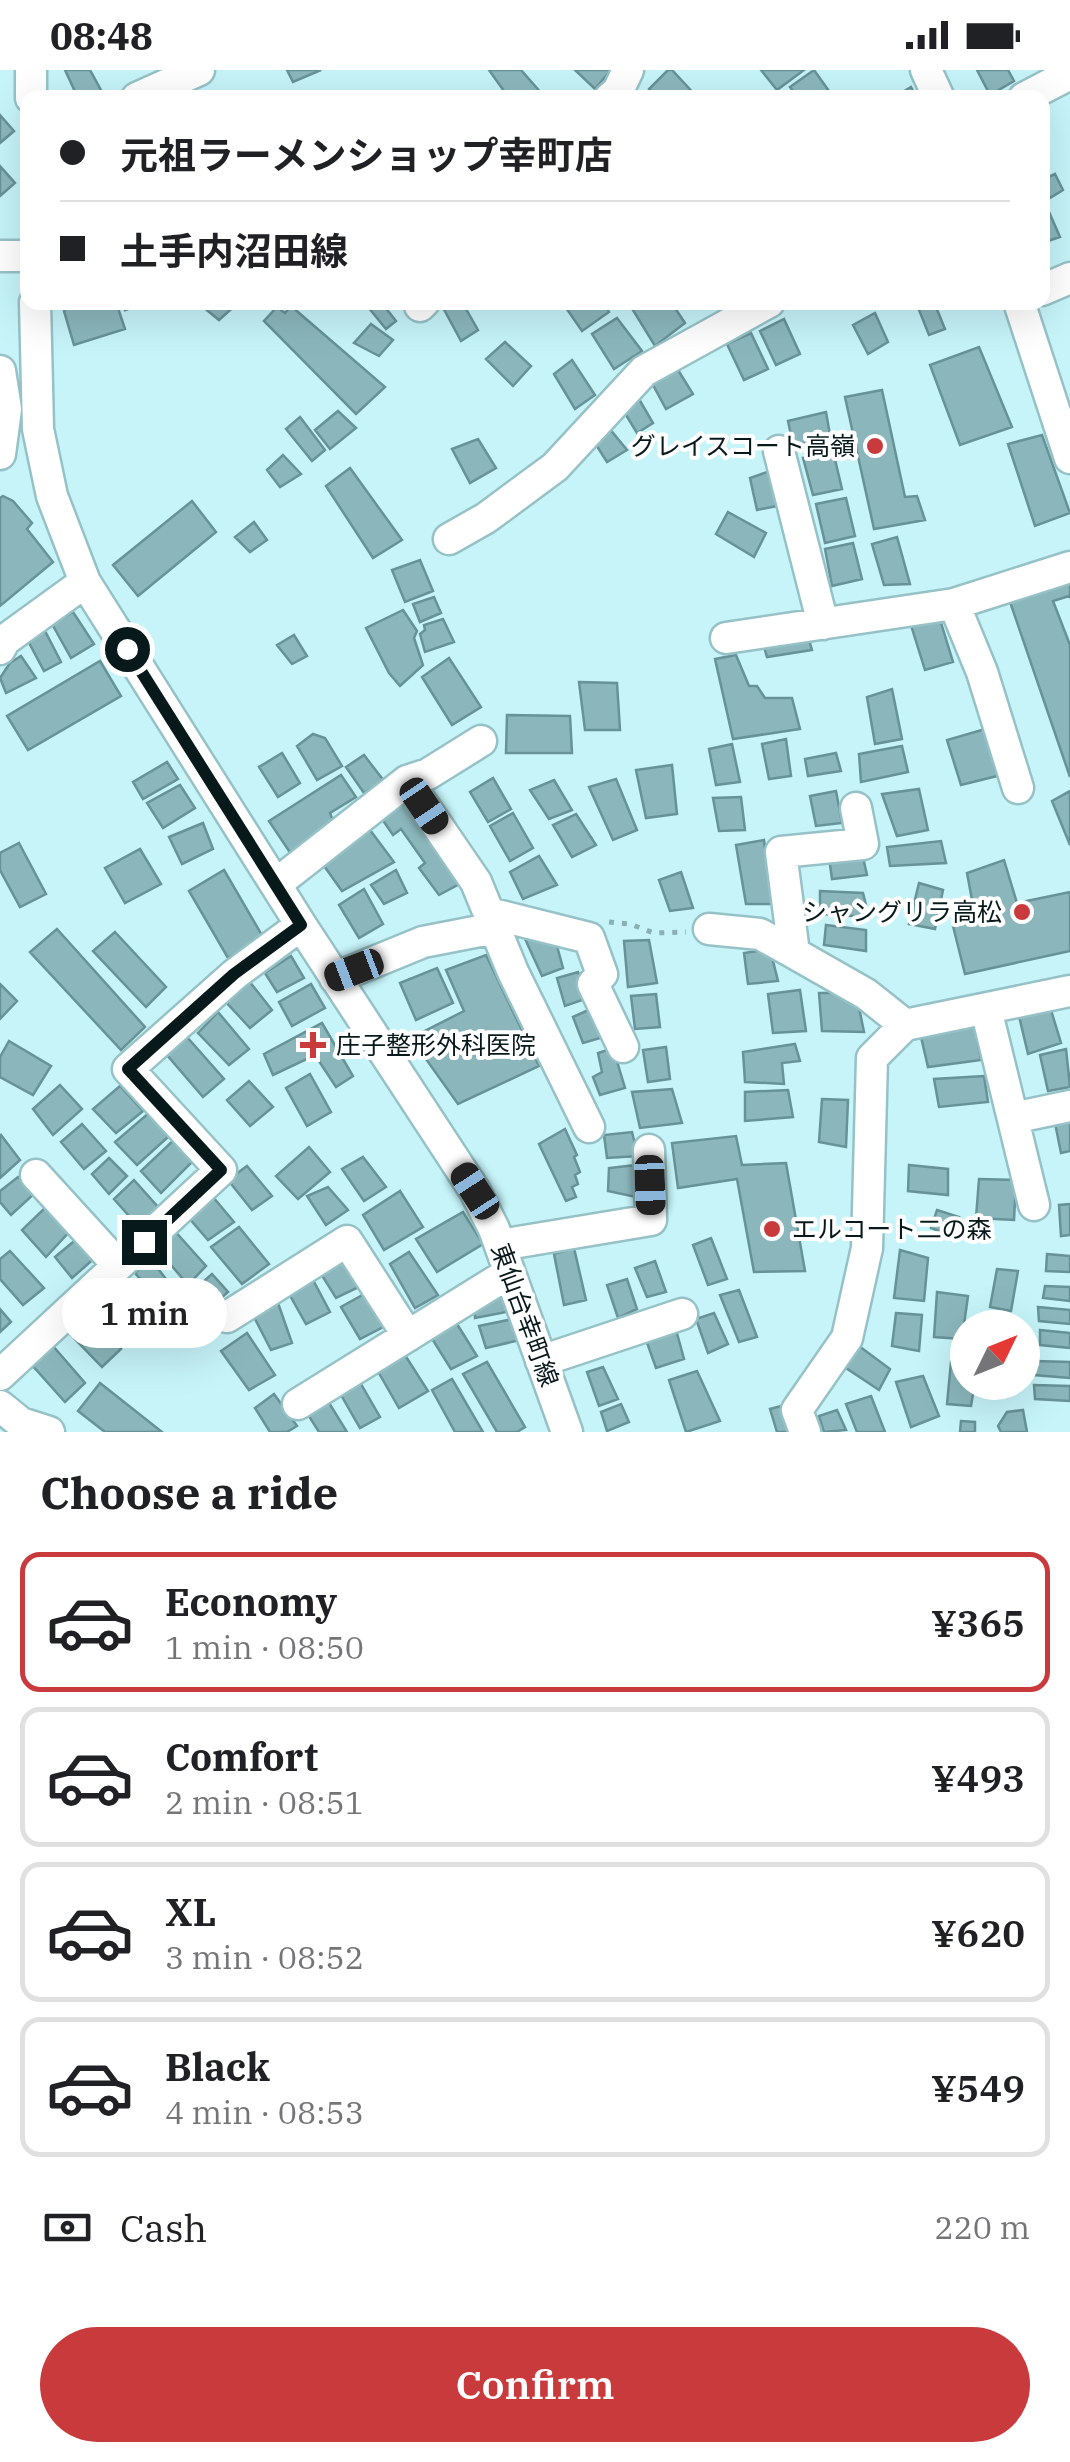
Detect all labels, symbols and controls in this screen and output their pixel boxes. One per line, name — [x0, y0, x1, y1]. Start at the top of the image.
text: 08:48 — [50, 11, 153, 60]
text: 元祖ラーメンショップ幸町店 — [120, 130, 612, 179]
text: 土手内沼田線 — [120, 226, 348, 275]
place label: グレイスコート高嶺 — [631, 429, 855, 462]
marker: グレイスコート高嶺 — [864, 435, 886, 457]
route start — [105, 627, 150, 672]
car — [395, 773, 453, 839]
place label: シャングリラ高松 — [802, 895, 1002, 928]
marker: シャングリラ高松 — [1011, 901, 1033, 923]
car — [321, 945, 387, 995]
place label: 庄子整形外科医院 — [336, 1028, 536, 1061]
marker: 庄子整形外科医院 — [300, 1032, 326, 1058]
car — [634, 1154, 666, 1216]
car — [446, 1158, 504, 1224]
place label: エルコート二の森 — [792, 1212, 992, 1245]
marker: エルコート二の森 — [761, 1218, 783, 1240]
route end — [122, 1220, 167, 1265]
street label: 東仙台幸町線 — [484, 1239, 567, 1391]
callout: 1 min — [62, 1277, 226, 1347]
text: 1 min — [100, 1292, 189, 1334]
north arrow — [950, 1310, 1040, 1400]
map controls — [950, 1310, 1040, 1400]
text: Choose a ride — [40, 1463, 338, 1521]
icon: car — [45, 1577, 135, 1667]
text: Economy — [165, 1577, 337, 1626]
text: ¥365 — [931, 1598, 1025, 1647]
text: 1 min · 08:50 — [165, 1626, 364, 1668]
icon: car — [45, 1732, 135, 1822]
text: Comfort — [165, 1732, 318, 1781]
text: ¥493 — [931, 1753, 1025, 1802]
text: 2 min · 08:51 — [165, 1781, 364, 1823]
icon: car — [45, 1887, 135, 1977]
text: XL — [165, 1887, 216, 1936]
text: ¥620 — [931, 1908, 1025, 1957]
text: 3 min · 08:52 — [165, 1936, 364, 1978]
icon: car — [45, 2042, 135, 2132]
text: Black — [165, 2042, 270, 2091]
text: ¥549 — [931, 2063, 1025, 2112]
text: 4 min · 08:53 — [165, 2091, 364, 2133]
icon: cash — [40, 2200, 95, 2255]
text: Cash — [120, 2203, 207, 2252]
text: 220 m — [934, 2206, 1030, 2248]
button: Confirm — [40, 2327, 1030, 2442]

